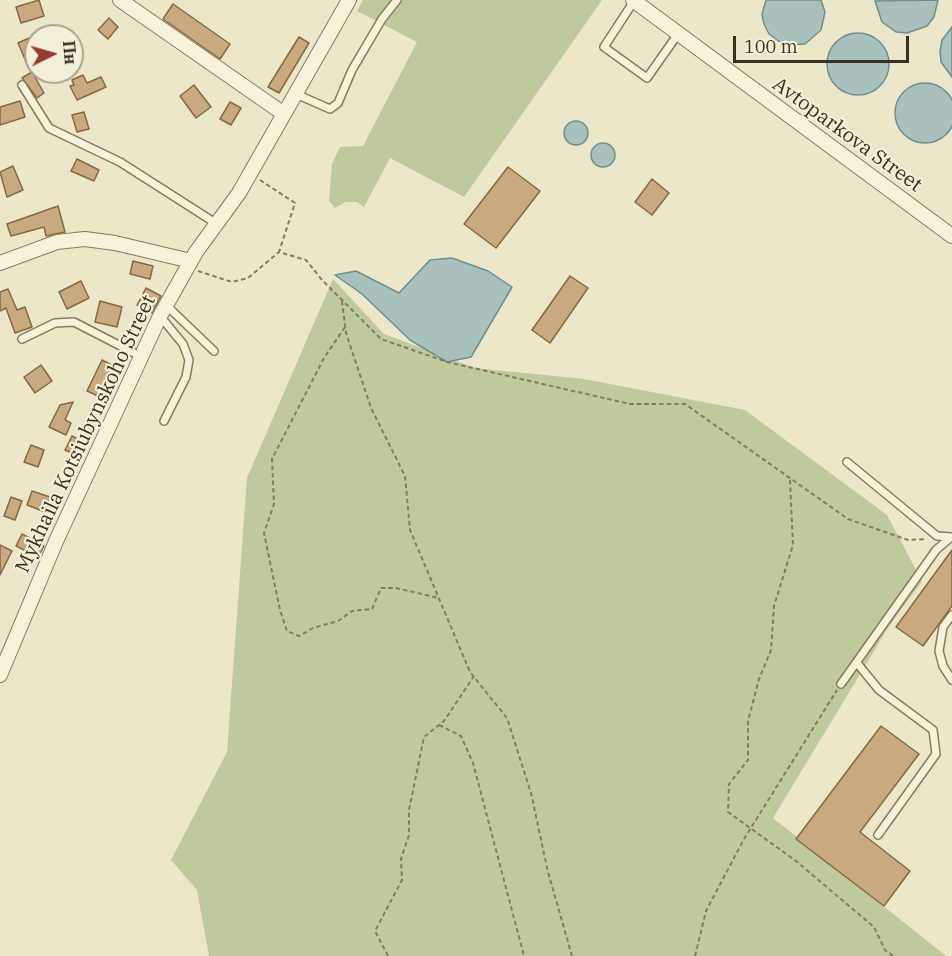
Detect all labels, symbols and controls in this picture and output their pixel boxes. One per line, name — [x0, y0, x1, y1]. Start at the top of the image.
north arrow — [24, 24, 84, 84]
scale bar — [736, 24, 912, 62]
text: 100 m — [744, 35, 798, 58]
text: Пн — [59, 40, 81, 65]
street label: Avtoparkova Street — [767, 73, 927, 197]
street label: Mykhaila Kotsiubynskoho Street — [11, 291, 161, 577]

